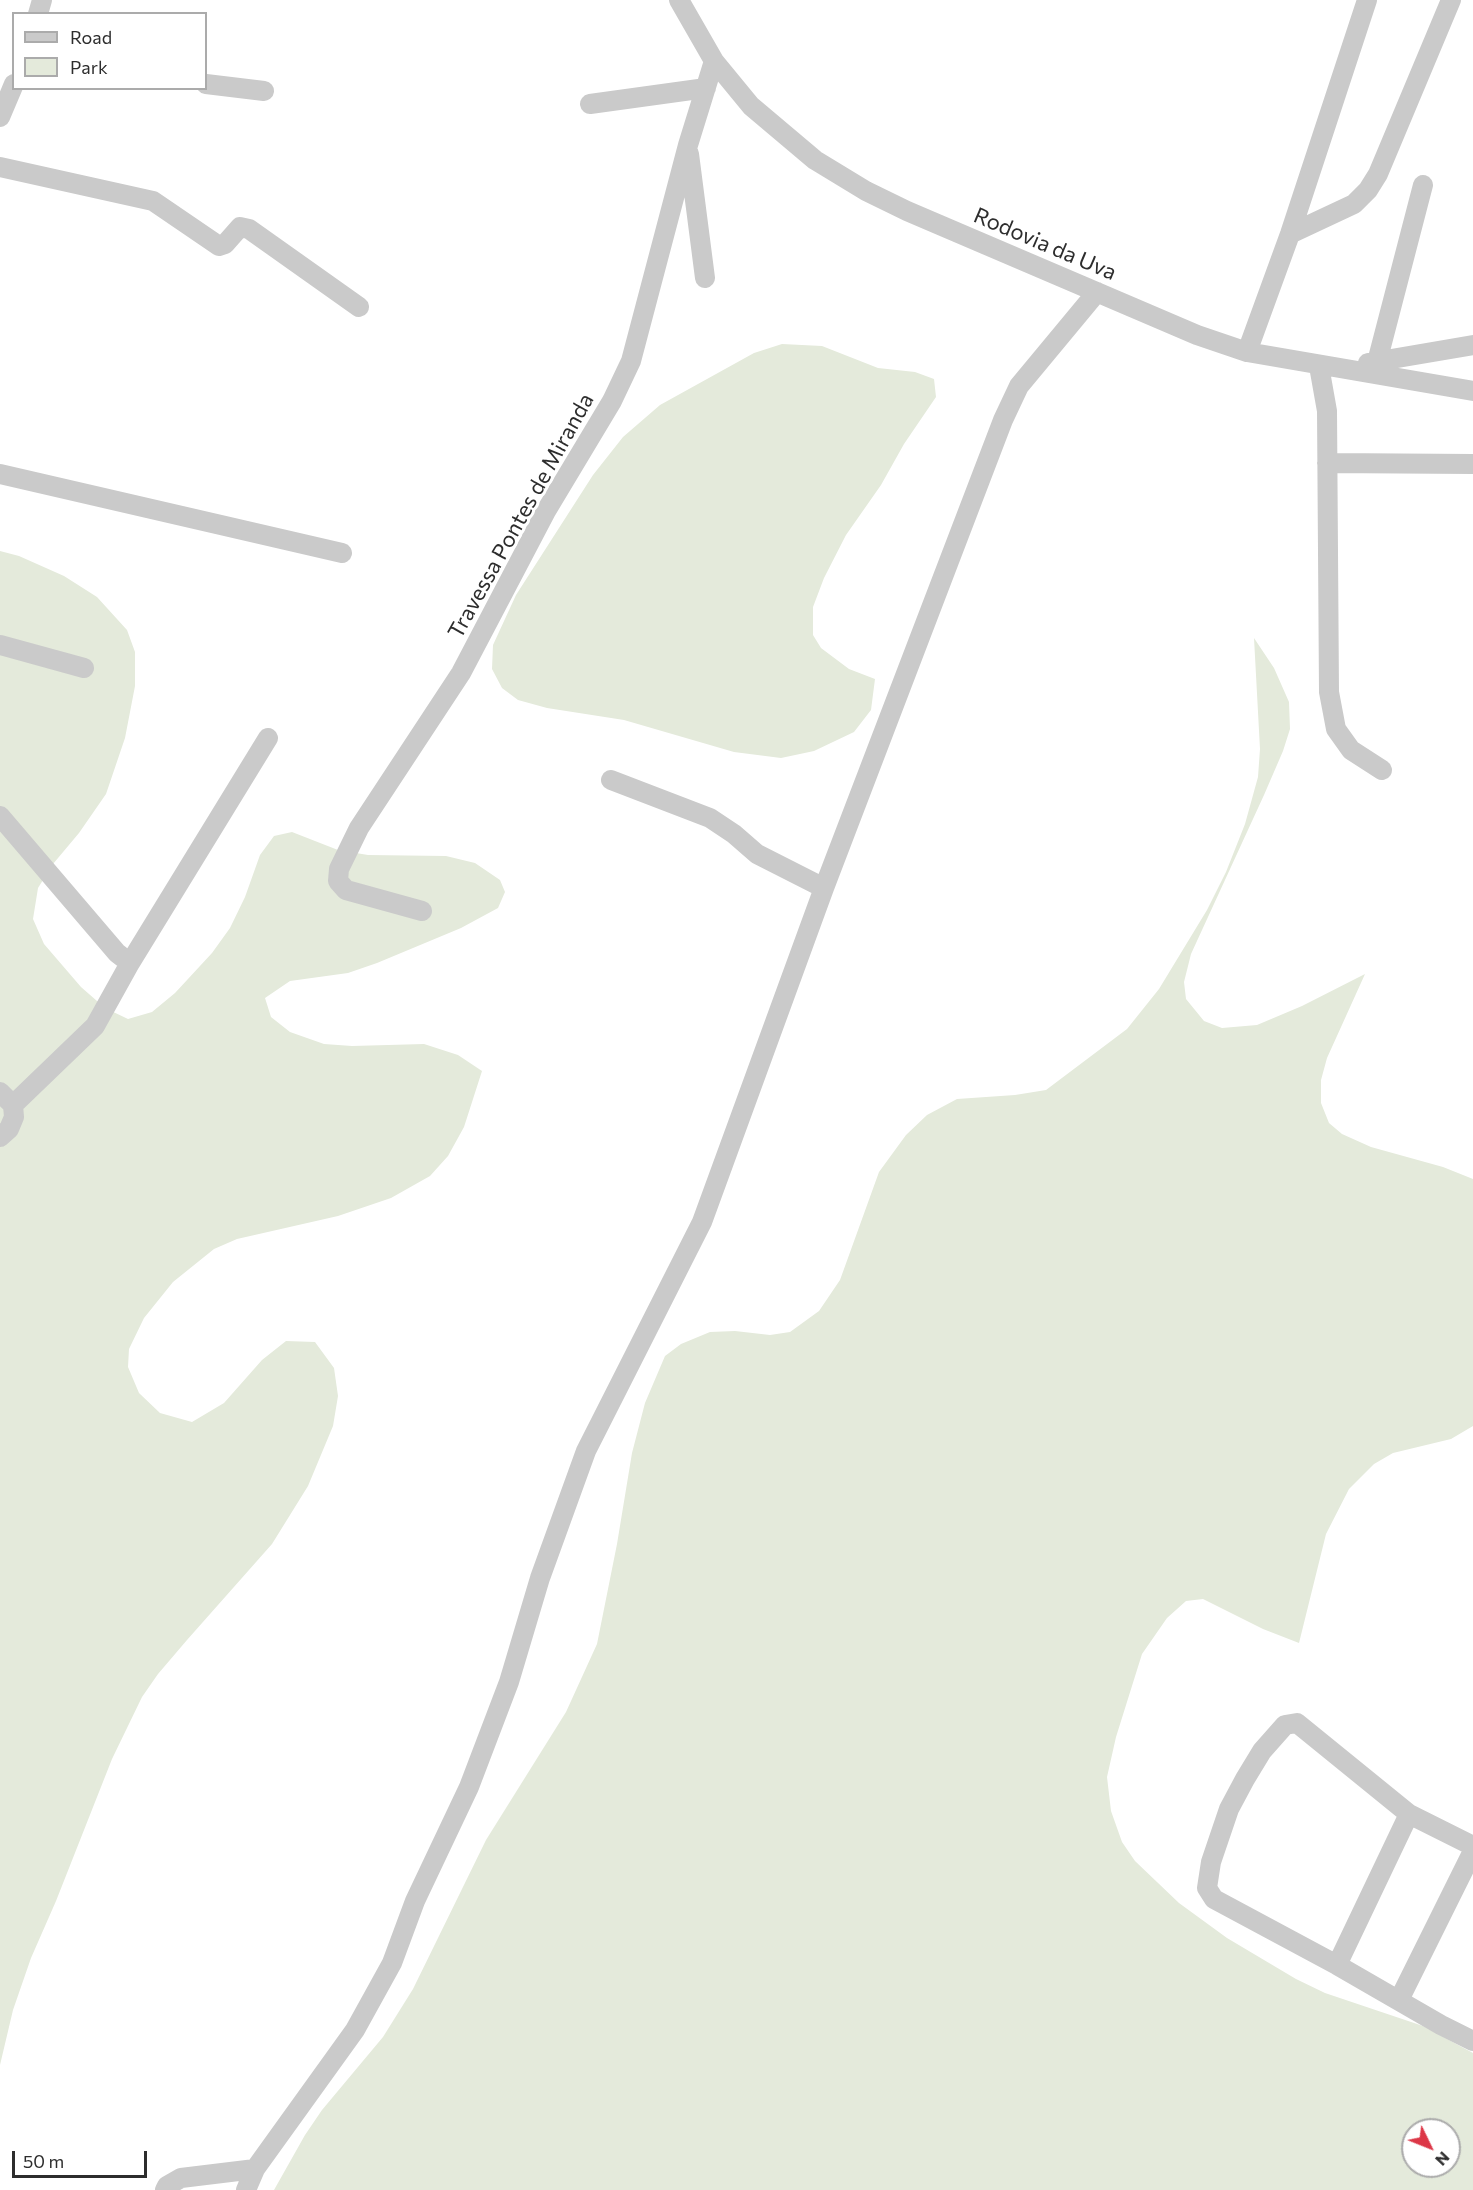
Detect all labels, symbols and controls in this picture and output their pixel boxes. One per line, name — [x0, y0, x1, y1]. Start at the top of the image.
legend — [12, 12, 207, 90]
text: Road — [70, 26, 112, 48]
text: Park — [70, 56, 108, 78]
street label: Rodovia da Uva — [970, 202, 1120, 286]
street label: Travessa Pontes de Miranda — [442, 389, 600, 643]
north arrow — [1401, 2118, 1461, 2178]
scale bar — [15, 2139, 150, 2177]
text: N — [1432, 2148, 1454, 2170]
text: 50 m — [23, 2150, 64, 2172]

